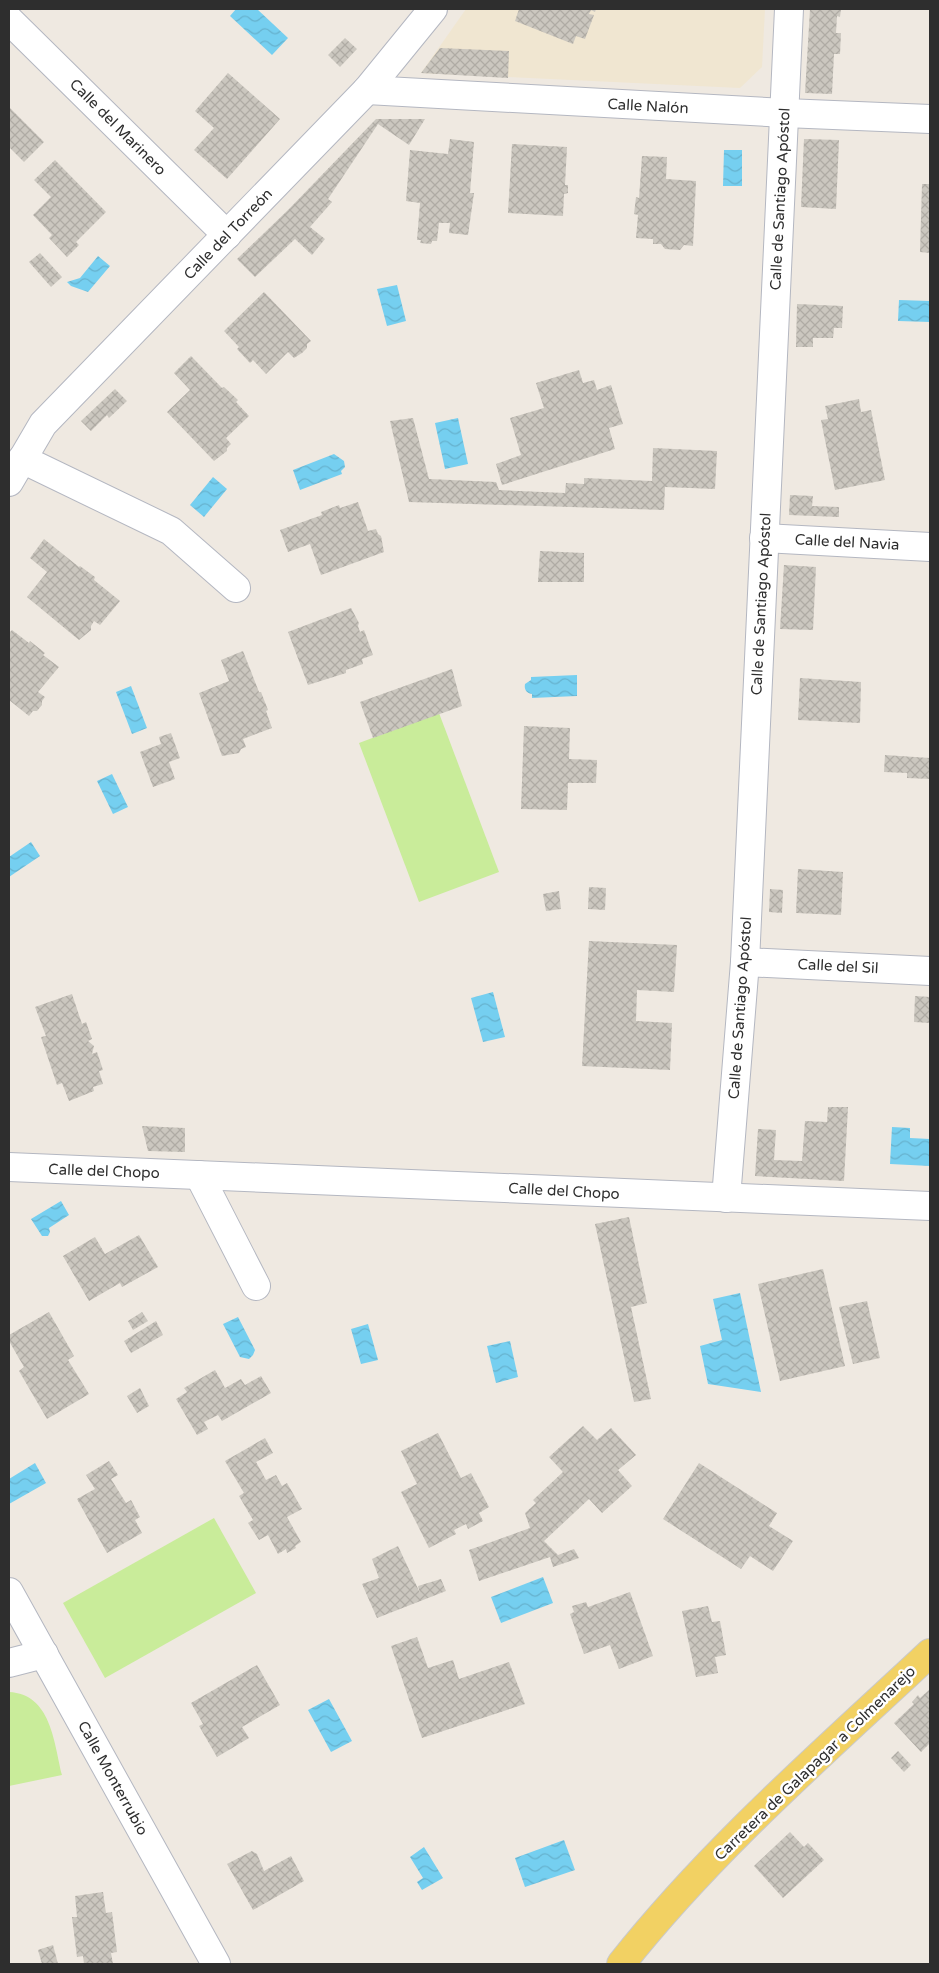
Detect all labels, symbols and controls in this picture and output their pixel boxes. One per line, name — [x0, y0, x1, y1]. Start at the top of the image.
street label: Calle del Marinero — [66, 75, 170, 179]
street label: Calle Nalón — [607, 95, 689, 117]
street label: Calle de Santiago Apóstol — [766, 107, 794, 291]
street label: Calle del Torreón — [180, 185, 276, 283]
street label: Calle de Santiago Apóstol — [747, 512, 775, 696]
street label: Calle del Navia — [794, 530, 900, 554]
street label: Calle de Santiago Apóstol — [725, 916, 755, 1100]
street label: Calle del Sil — [797, 955, 879, 977]
street label: Calle del Chopo — [48, 1160, 160, 1182]
street label: Calle del Chopo — [508, 1179, 620, 1203]
street label: Carretera de Galapagar a Colmenarejo — [711, 1662, 919, 1864]
street label: Calle Monterrubio — [74, 1718, 152, 1838]

